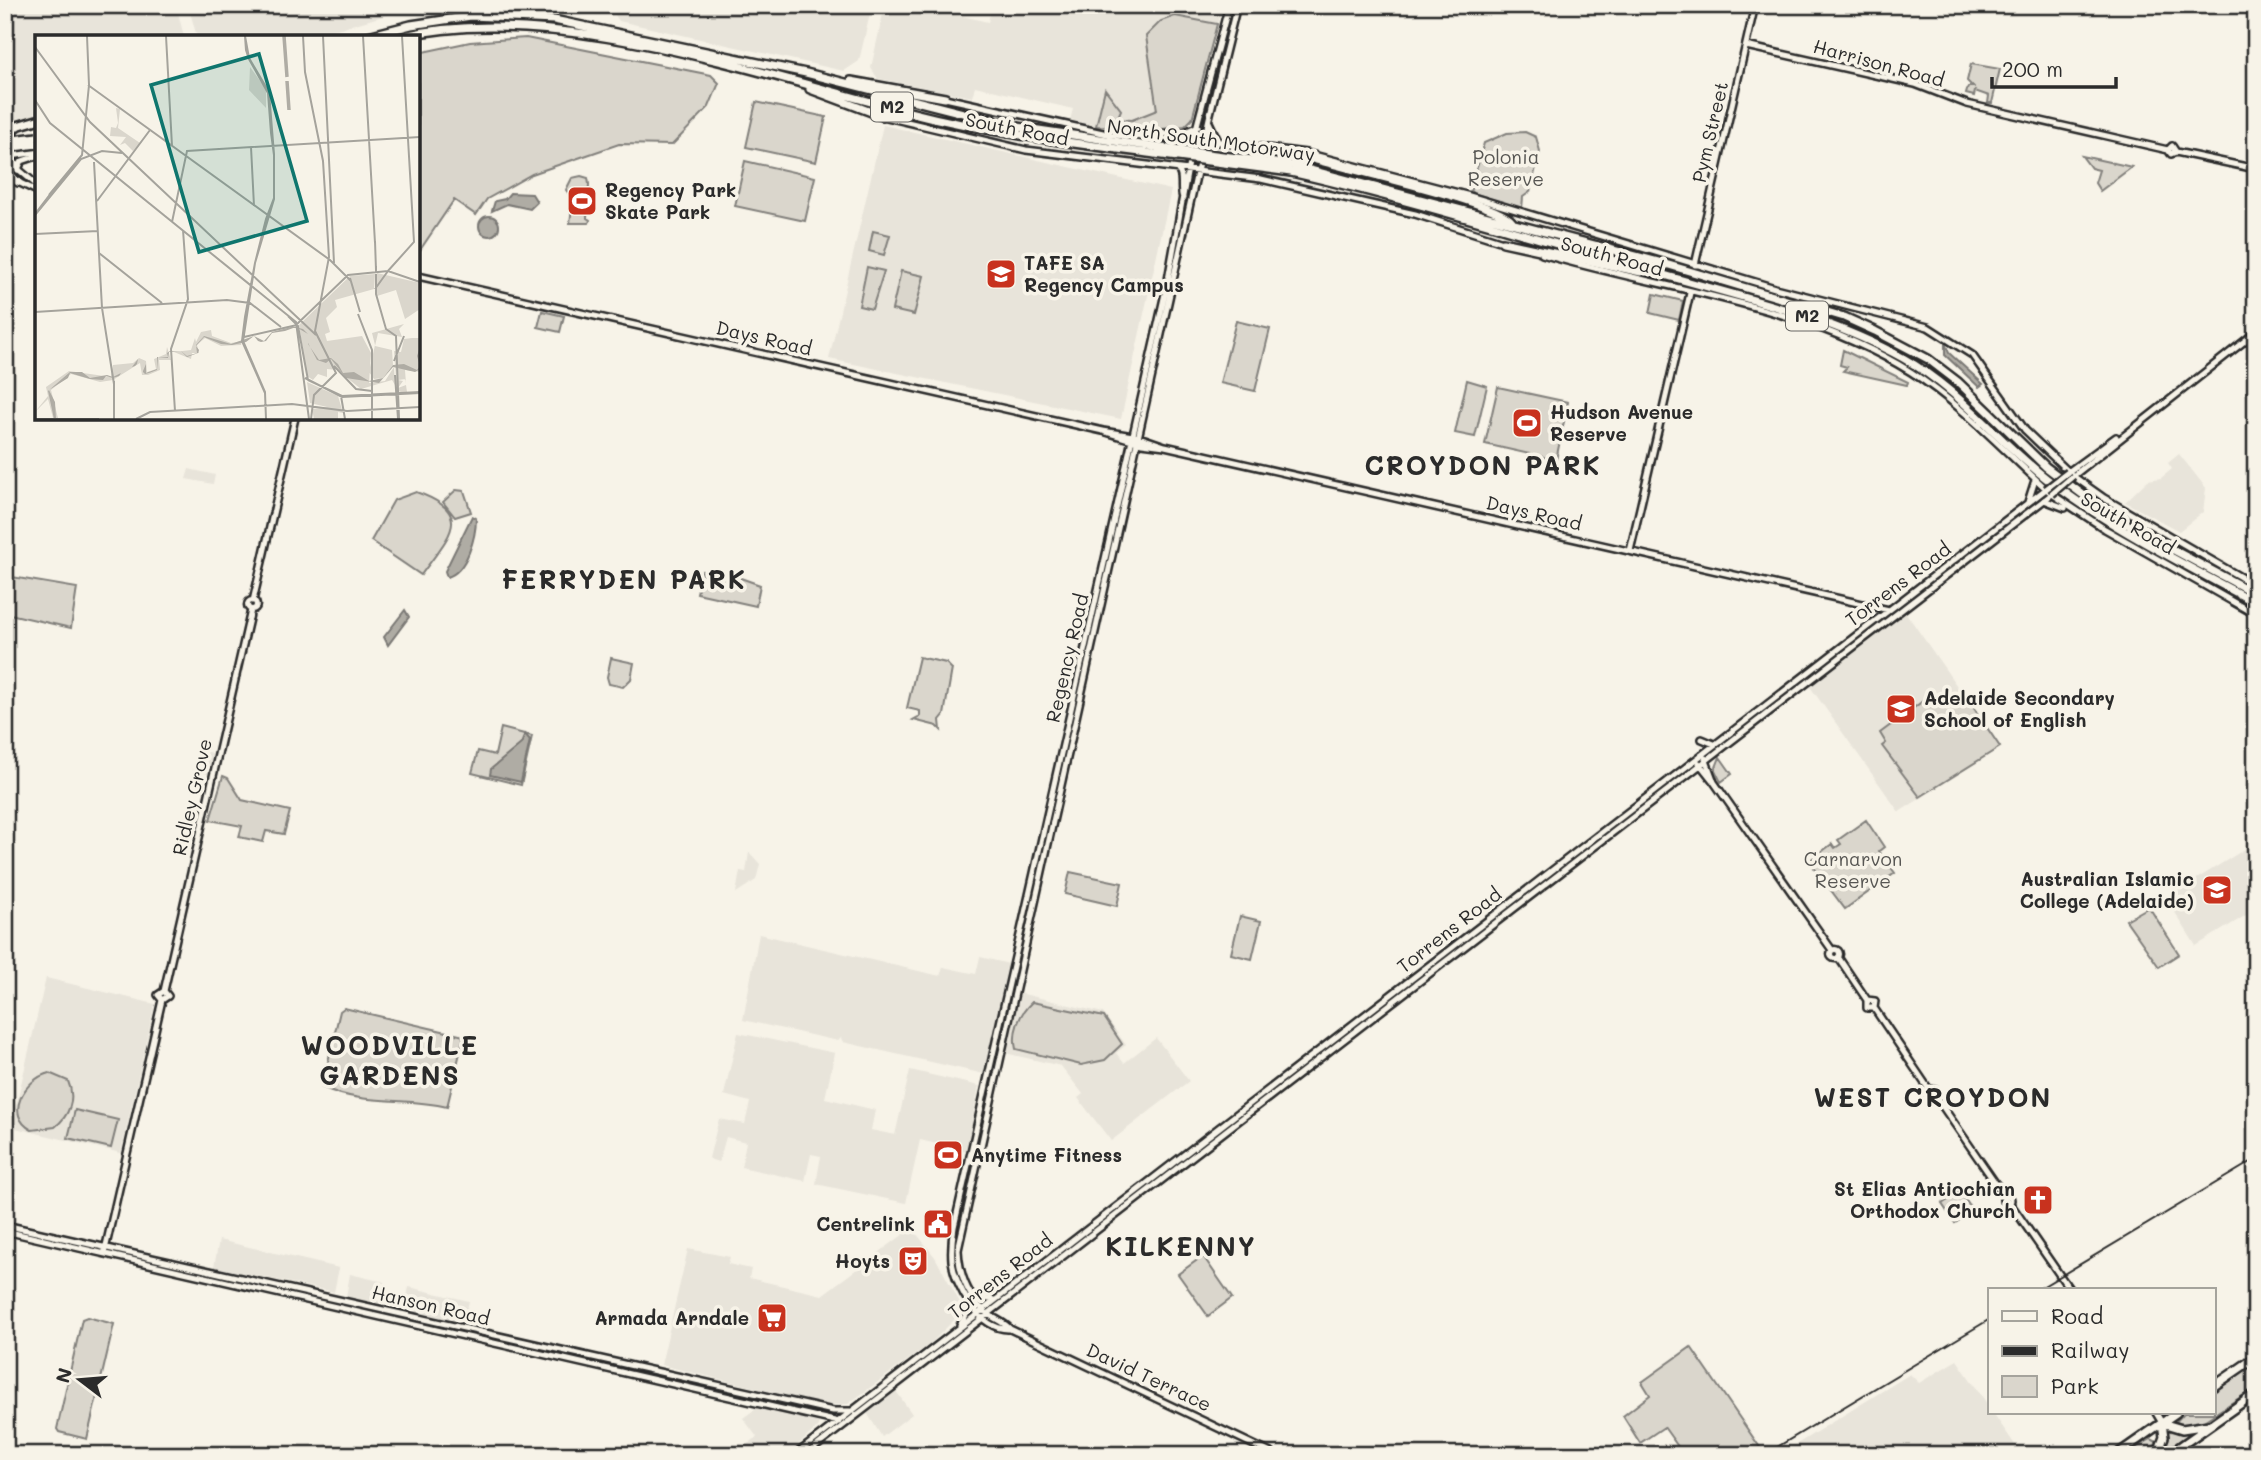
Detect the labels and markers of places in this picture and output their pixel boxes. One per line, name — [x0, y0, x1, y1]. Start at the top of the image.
place label: Regency Park Skate Park — [605, 177, 736, 224]
sports icon: Regency Park Skate Park — [565, 184, 599, 218]
place label: TAFE SA Regency Campus — [1024, 250, 1184, 297]
school or university icon: TAFE SA Regency Campus — [984, 257, 1018, 291]
place label: Hudson Avenue Reserve — [1550, 399, 1693, 446]
sports icon: Hudson Avenue Reserve — [1510, 406, 1544, 440]
place label: Adelaide Secondary School of English — [1924, 685, 2115, 732]
school or university icon: Adelaide Secondary School of English — [1884, 692, 1918, 726]
place label: Australian Islamic College (Adelaide) — [2020, 866, 2194, 913]
school or university icon: Australian Islamic College (Adelaide) — [2200, 873, 2234, 907]
sports icon: Anytime Fitness — [931, 1138, 965, 1172]
place label: Anytime Fitness — [971, 1142, 1122, 1167]
place label: St Elias Antiochian Orthodox Church — [1834, 1176, 2015, 1223]
church icon: St Elias Antiochian Orthodox Church — [2021, 1183, 2055, 1217]
public building icon: Centrelink — [921, 1207, 955, 1241]
place label: Centrelink — [816, 1211, 915, 1236]
theatre icon: Hoyts — [896, 1244, 930, 1278]
place label: Hoyts — [835, 1248, 890, 1273]
supermarket icon: Armada Arndale — [755, 1301, 789, 1335]
place label: Armada Arndale — [594, 1305, 749, 1330]

